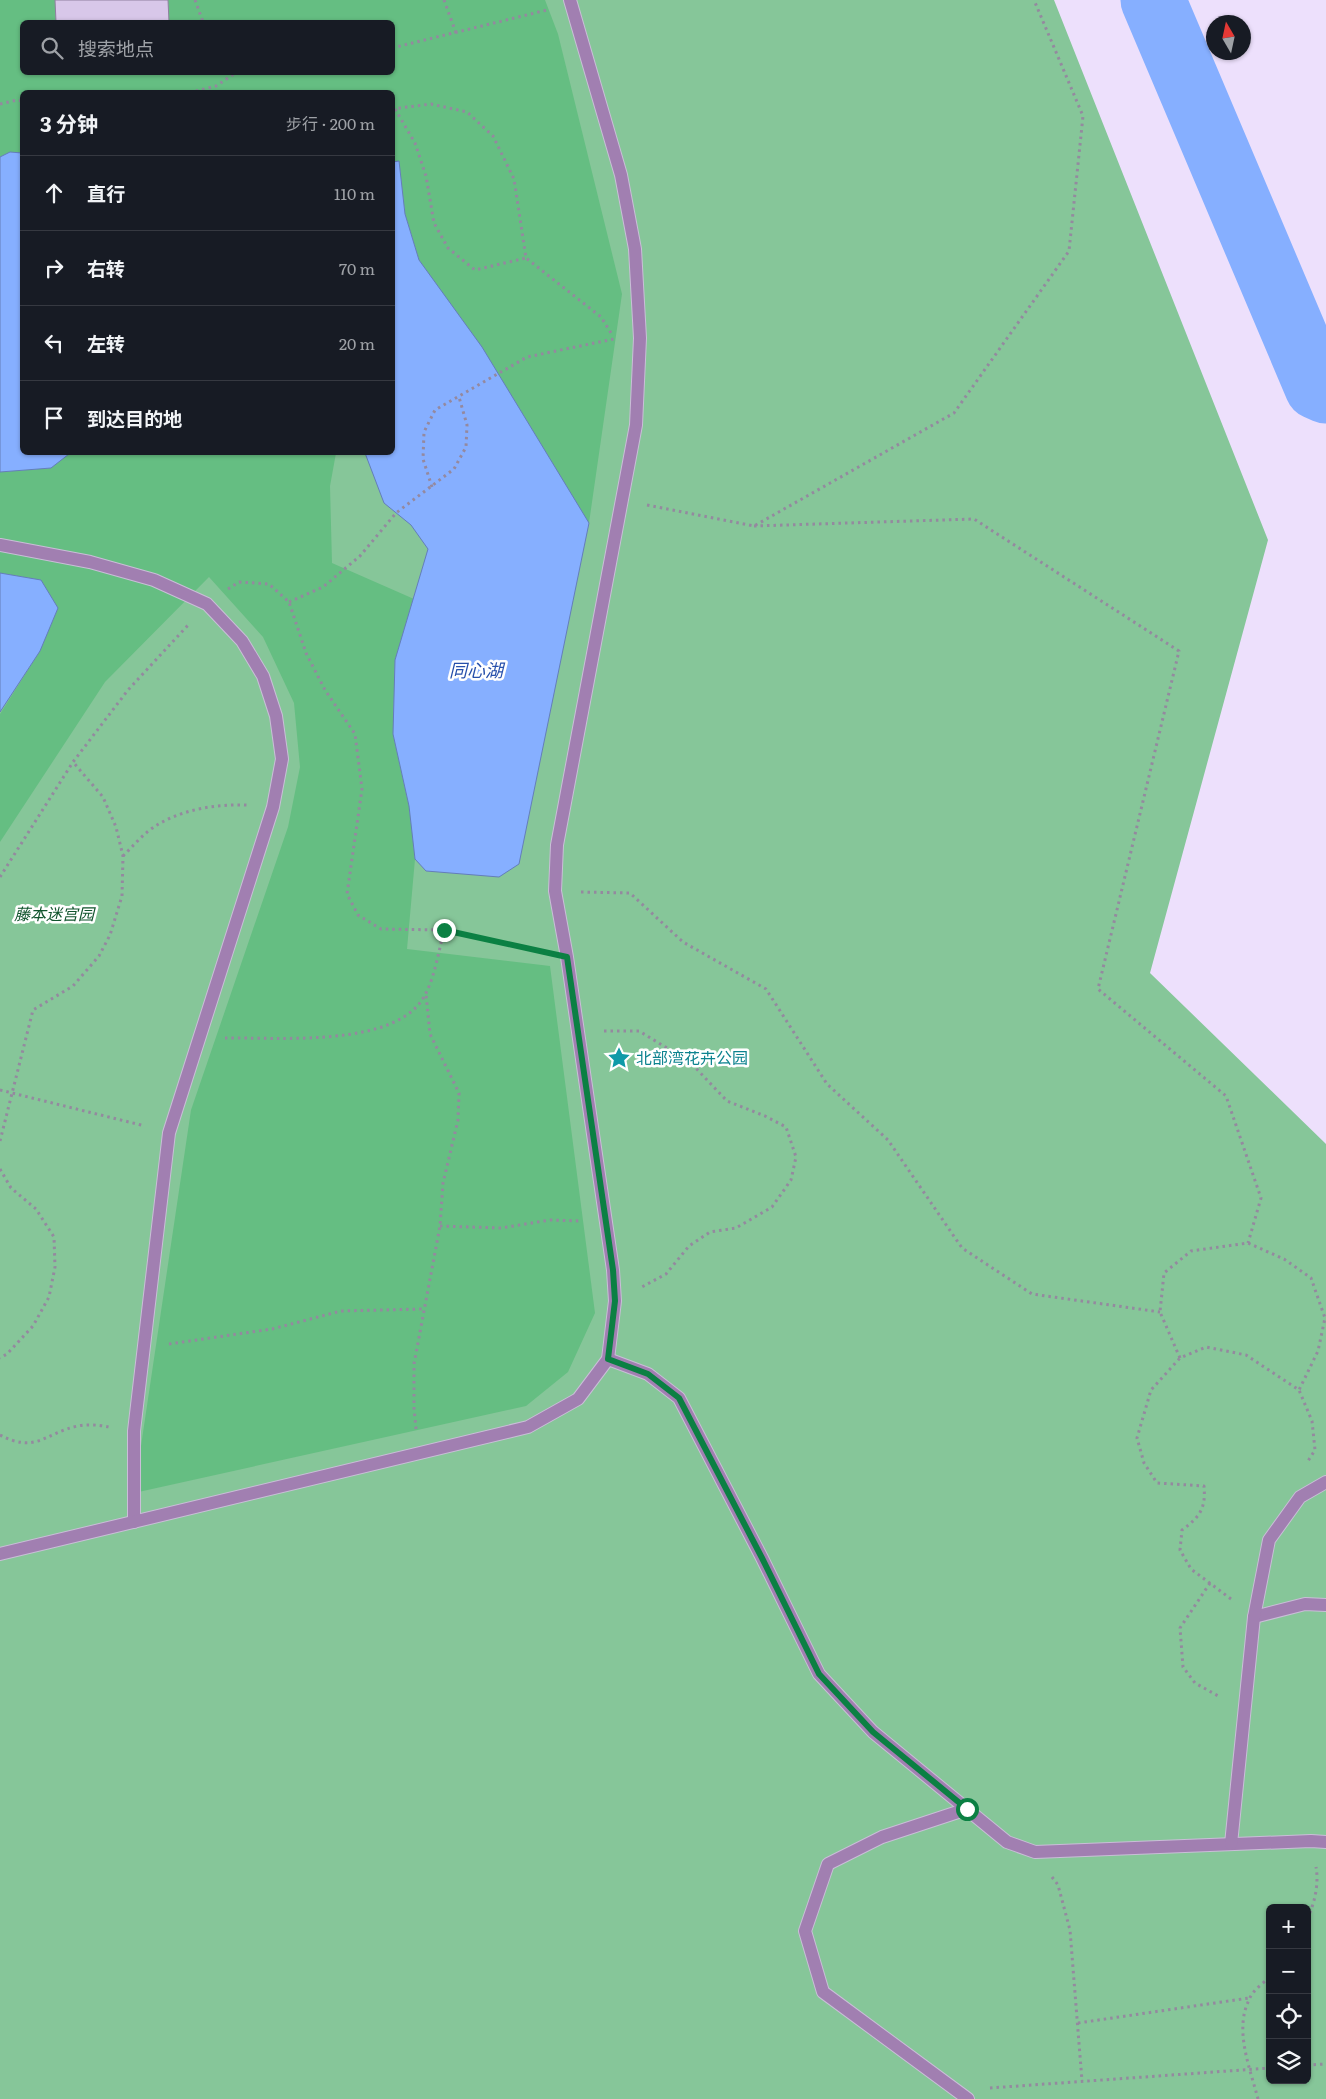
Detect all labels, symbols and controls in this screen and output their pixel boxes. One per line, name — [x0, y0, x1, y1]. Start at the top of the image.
north arrow — [1206, 15, 1251, 60]
search box — [20, 20, 395, 75]
icon: search — [38, 34, 66, 62]
text: 搜索地点 — [78, 34, 154, 62]
text: 3 分钟 — [40, 107, 98, 138]
text: 步行 · 200 m — [286, 111, 375, 135]
icon: ahead — [40, 179, 68, 207]
text: 直行 — [87, 179, 125, 207]
text: 110 m — [334, 181, 375, 205]
icon: right — [40, 254, 68, 282]
text: 右转 — [87, 254, 125, 282]
text: 70 m — [339, 256, 375, 280]
icon: left — [40, 329, 68, 357]
text: 左转 — [87, 329, 125, 357]
text: 20 m — [339, 331, 375, 355]
icon: arrive — [40, 404, 68, 432]
text: 到达目的地 — [87, 404, 182, 432]
water label: 同心湖 — [449, 656, 506, 683]
park label: 藤本迷宫园 — [14, 901, 96, 925]
route end — [433, 919, 456, 942]
place icon: 北部湾花卉公园 — [606, 1045, 632, 1071]
place label: 北部湾花卉公园 — [636, 1045, 748, 1069]
route start — [956, 1798, 979, 1821]
map controls — [1266, 1904, 1311, 2084]
button: + — [1266, 1904, 1311, 1949]
button: − — [1266, 1949, 1311, 1994]
button: locate — [1266, 1994, 1311, 2039]
button: layers — [1266, 2039, 1311, 2084]

